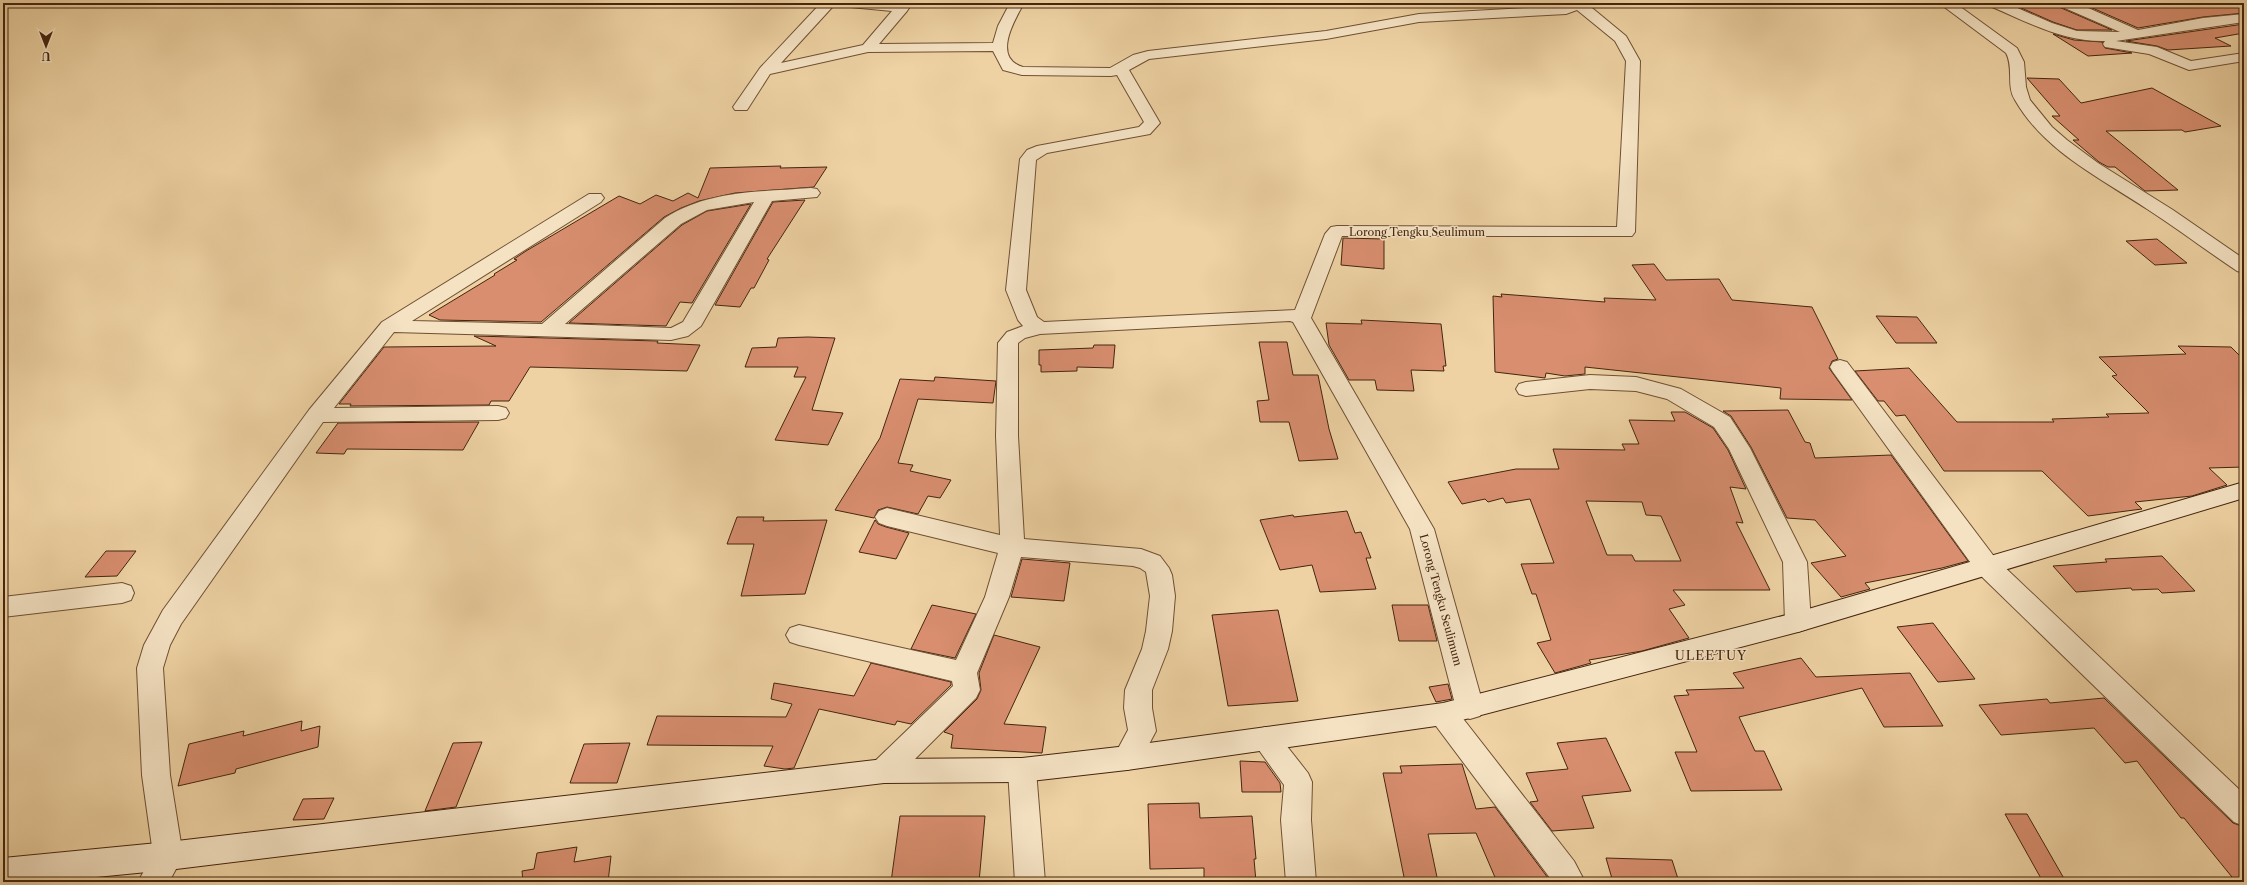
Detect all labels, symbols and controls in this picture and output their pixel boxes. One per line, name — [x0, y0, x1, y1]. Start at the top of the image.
north arrow — [26, 26, 66, 66]
text: U — [41, 49, 50, 63]
street label: Lorong Tengku Seulimum — [1349, 225, 1486, 239]
street label: Lorong Tengku Seulimum — [1417, 532, 1466, 668]
district label: ULEETUY — [1675, 647, 1747, 663]

